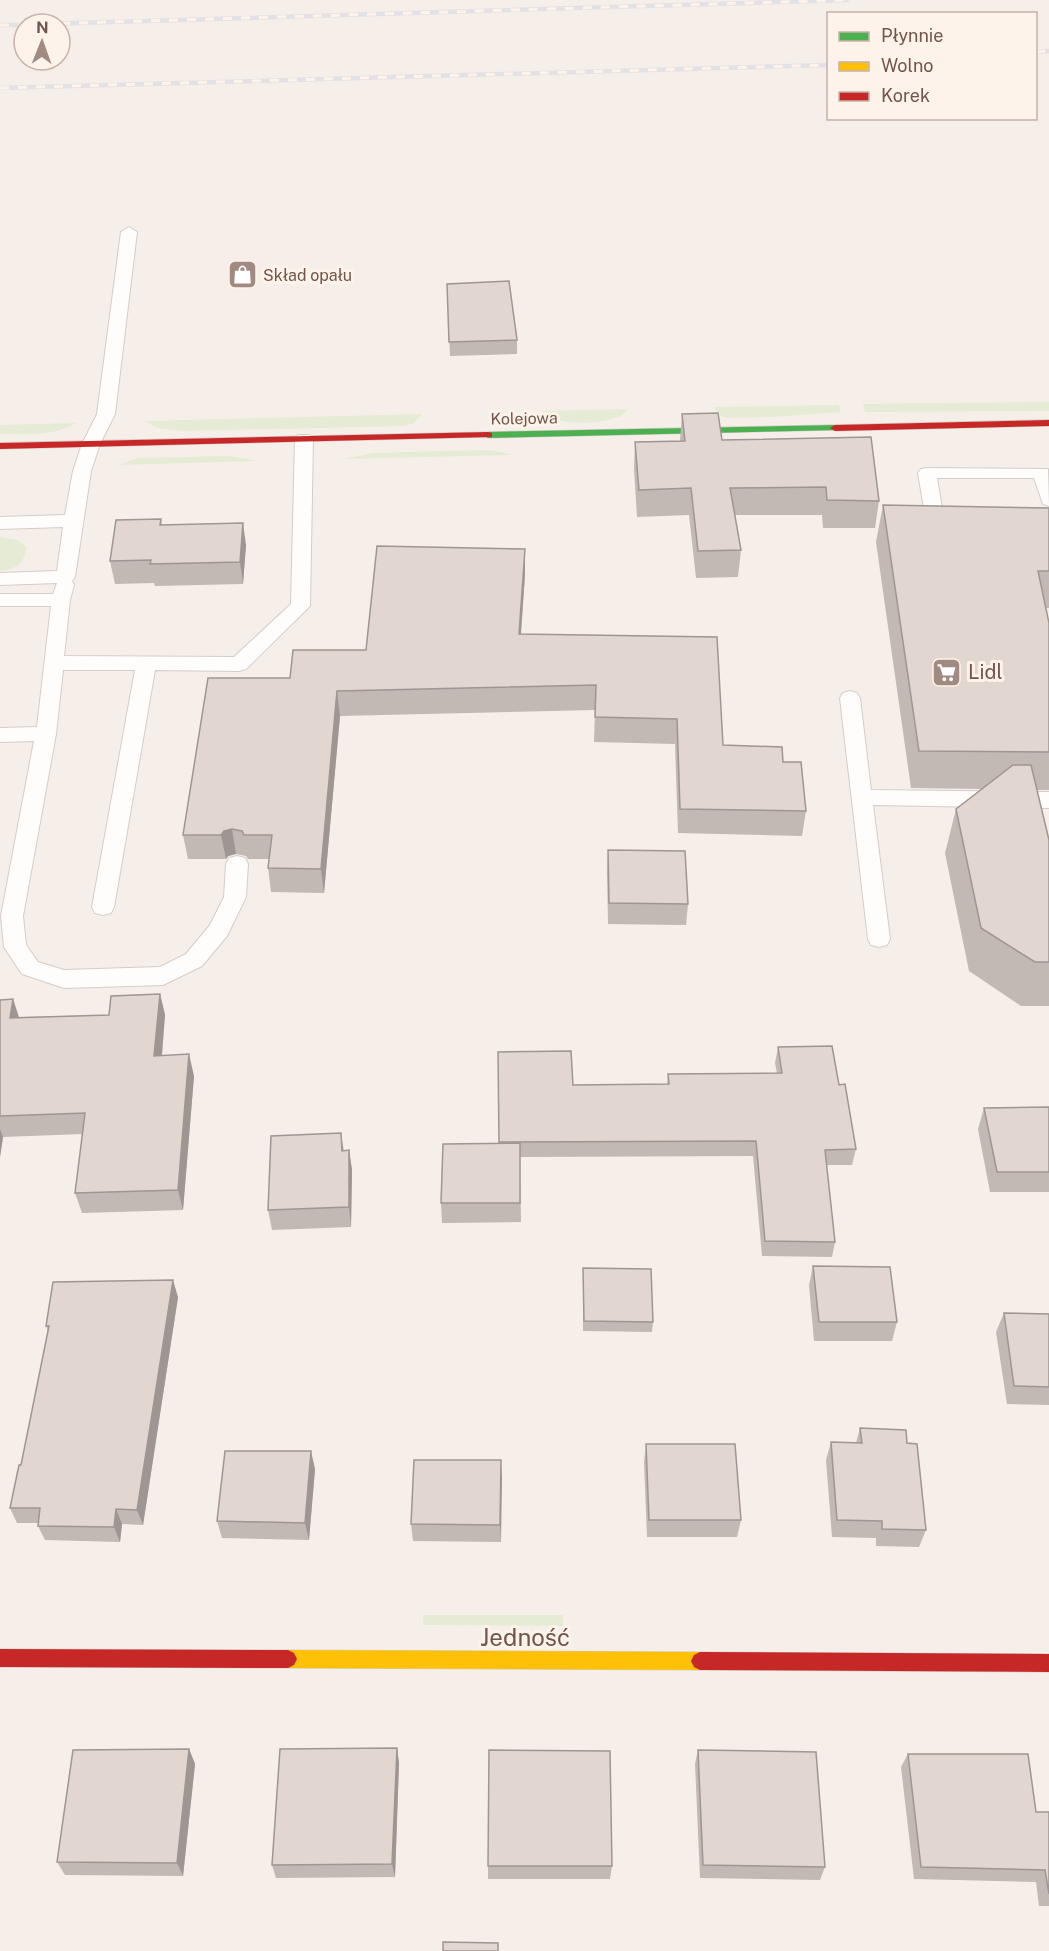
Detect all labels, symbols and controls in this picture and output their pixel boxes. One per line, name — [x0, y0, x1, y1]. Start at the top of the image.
north arrow — [12, 12, 72, 72]
legend — [827, 12, 1037, 120]
text: N — [36, 18, 49, 37]
text: Płynnie — [881, 25, 944, 46]
text: Wolno — [881, 55, 933, 76]
text: Korek — [881, 85, 930, 106]
shop icon: Skład opału — [226, 259, 258, 291]
place label: Skład opału — [263, 266, 352, 285]
street label: Kolejowa — [490, 408, 558, 429]
supermarket icon: Lidl — [931, 656, 963, 688]
place label: Lidl — [968, 660, 1003, 684]
street label: Jedność — [480, 1623, 570, 1651]

